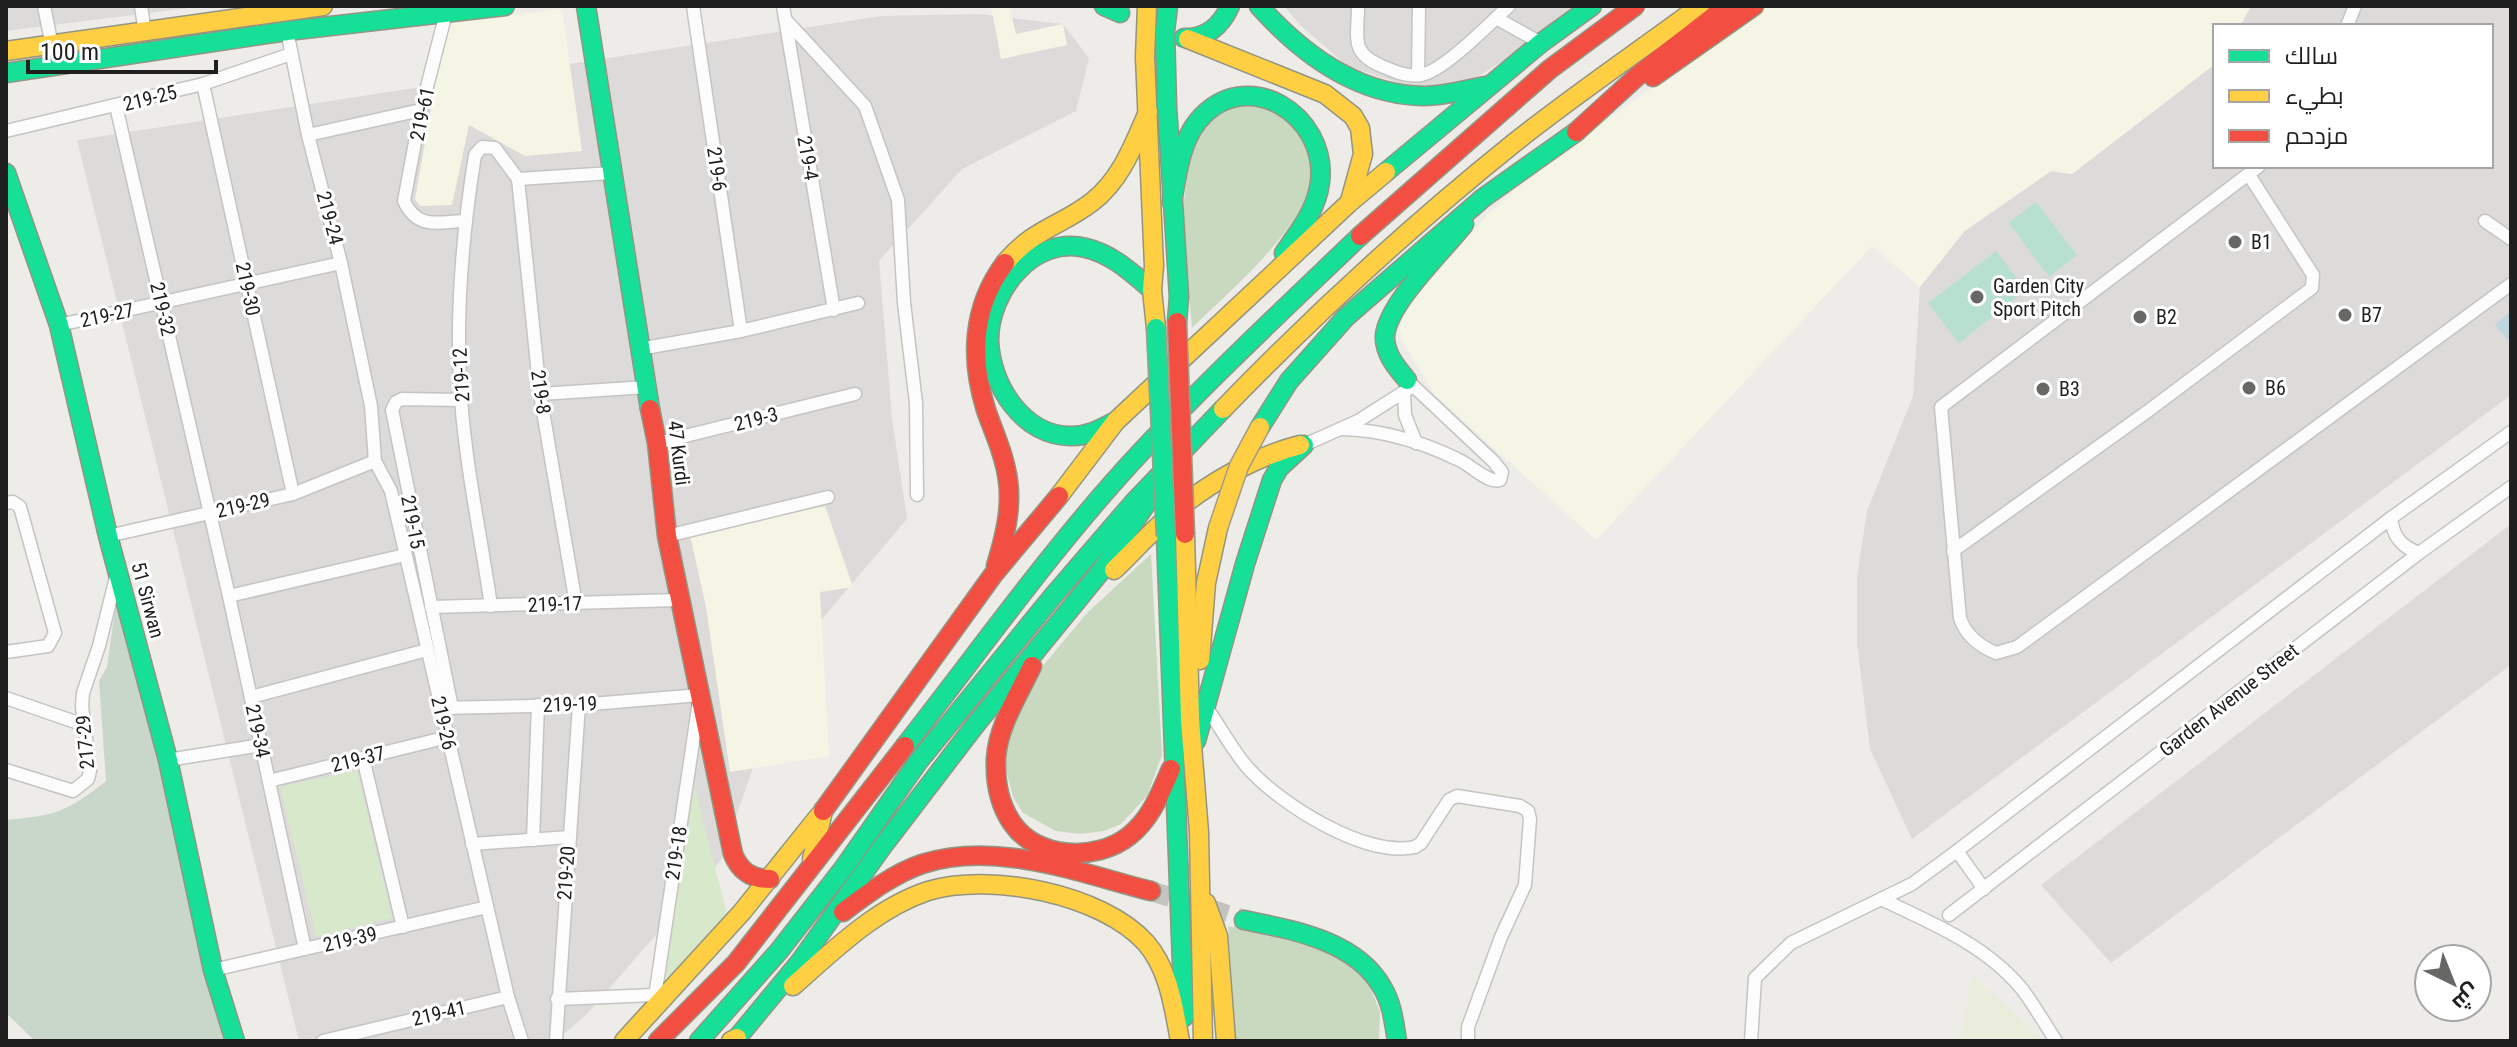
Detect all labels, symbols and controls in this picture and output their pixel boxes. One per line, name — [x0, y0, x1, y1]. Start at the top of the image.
scale bar — [28, 24, 216, 74]
legend — [2213, 24, 2493, 168]
text: 100 m — [40, 38, 99, 66]
text: سالك — [2285, 42, 2338, 70]
street label: 219-25 — [121, 80, 179, 116]
text: بطيء — [2285, 82, 2344, 115]
street label: 219-61 — [405, 85, 439, 143]
text: مزدحم — [2285, 122, 2348, 152]
street label: 219-4 — [792, 134, 824, 182]
street label: 219-6 — [702, 145, 732, 193]
street label: 219-24 — [311, 189, 349, 247]
place label: B1 — [2251, 230, 2272, 254]
marker: B1 — [2226, 233, 2244, 251]
street label: 219-30 — [231, 260, 265, 318]
place label: Garden City Sport Pitch — [1993, 274, 2084, 321]
street label: 219-32 — [145, 280, 181, 338]
marker: Garden City Sport Pitch — [1968, 288, 1986, 306]
street label: 219-27 — [78, 298, 136, 332]
place label: B7 — [2361, 303, 2382, 327]
place label: B2 — [2156, 305, 2177, 329]
marker: B7 — [2336, 306, 2354, 324]
marker: B2 — [2131, 308, 2149, 326]
street label: 219-12 — [448, 347, 474, 403]
street label: 219-8 — [526, 368, 556, 416]
place label: B6 — [2265, 376, 2286, 400]
place label: B3 — [2059, 377, 2080, 401]
marker: B6 — [2240, 379, 2258, 397]
marker: B3 — [2034, 380, 2052, 398]
street label: 219-3 — [732, 402, 780, 436]
street label: 47 Kurdi — [663, 419, 695, 487]
street label: 219-29 — [214, 487, 272, 523]
street label: 219-15 — [396, 493, 430, 551]
street label: 51 Sirwan — [126, 559, 170, 641]
street label: 219-17 — [527, 591, 583, 617]
street label: Garden Avenue Street — [2155, 638, 2303, 762]
street label: 219-19 — [542, 691, 598, 717]
street label: 219-26 — [426, 694, 462, 752]
street label: 219-34 — [241, 702, 275, 760]
street label: 217-29 — [71, 714, 99, 770]
street label: 219-37 — [329, 741, 387, 777]
street label: 219-18 — [660, 824, 692, 882]
street label: 219-20 — [552, 845, 580, 901]
street label: 219-39 — [321, 921, 379, 957]
north arrow — [2413, 943, 2493, 1023]
text: ش — [2447, 978, 2485, 1016]
street label: 219-41 — [410, 995, 468, 1031]

